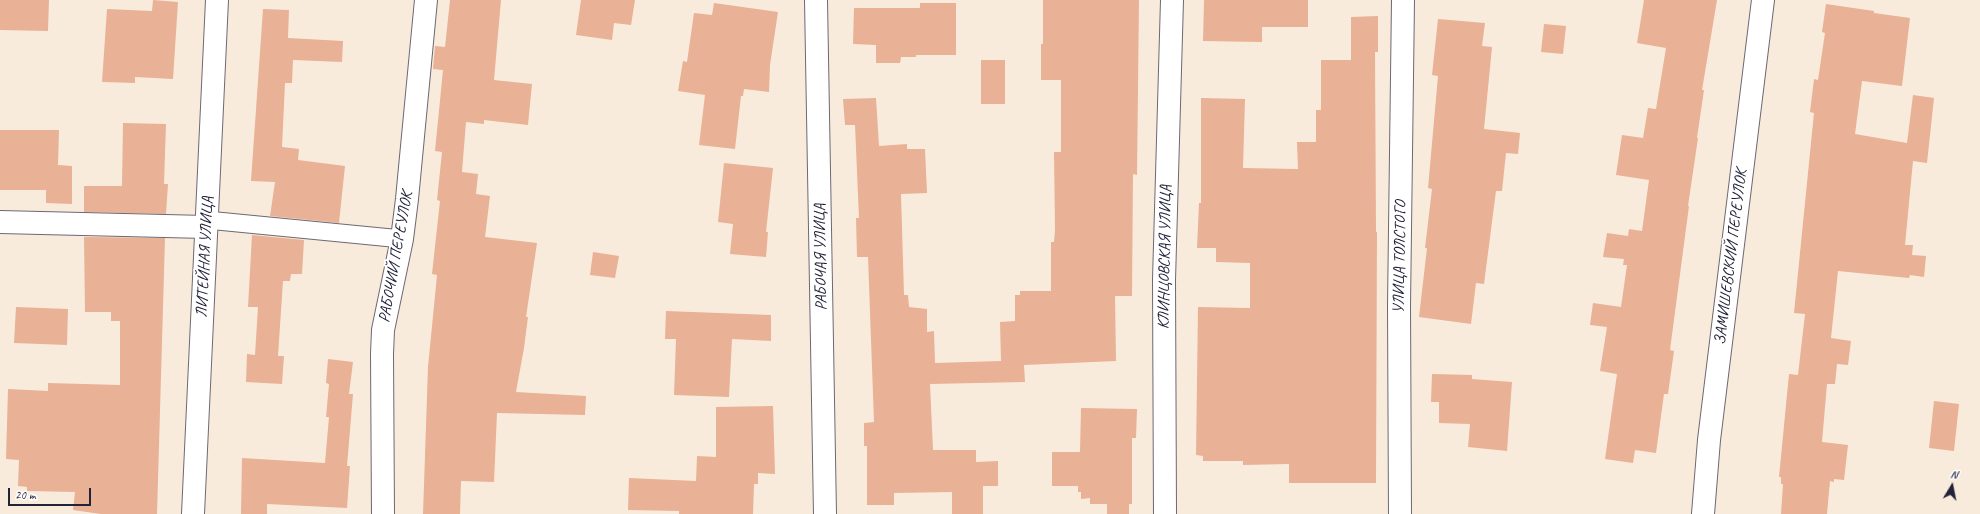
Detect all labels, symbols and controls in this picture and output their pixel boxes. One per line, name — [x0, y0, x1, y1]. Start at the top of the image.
street label: ЗАМИШЕВСКИЙ ПЕРЕУЛОК — [1711, 168, 1751, 346]
street label: КЛИНЦОВСКАЯ УЛИЦА — [1154, 185, 1176, 329]
street label: РАБОЧИЙ ПЕРЕУЛОК — [375, 190, 417, 324]
street label: ЛИТЕЙНАЯ УЛИЦА — [192, 196, 218, 318]
street label: УЛИЦА ТОЛСТОГО — [1389, 200, 1411, 314]
street label: РАБОЧАЯ УЛИЦА — [810, 203, 832, 311]
north arrow — [1932, 466, 1972, 506]
text: N — [1950, 467, 1959, 482]
scale bar — [10, 480, 93, 506]
text: 20 m — [15, 487, 35, 503]

